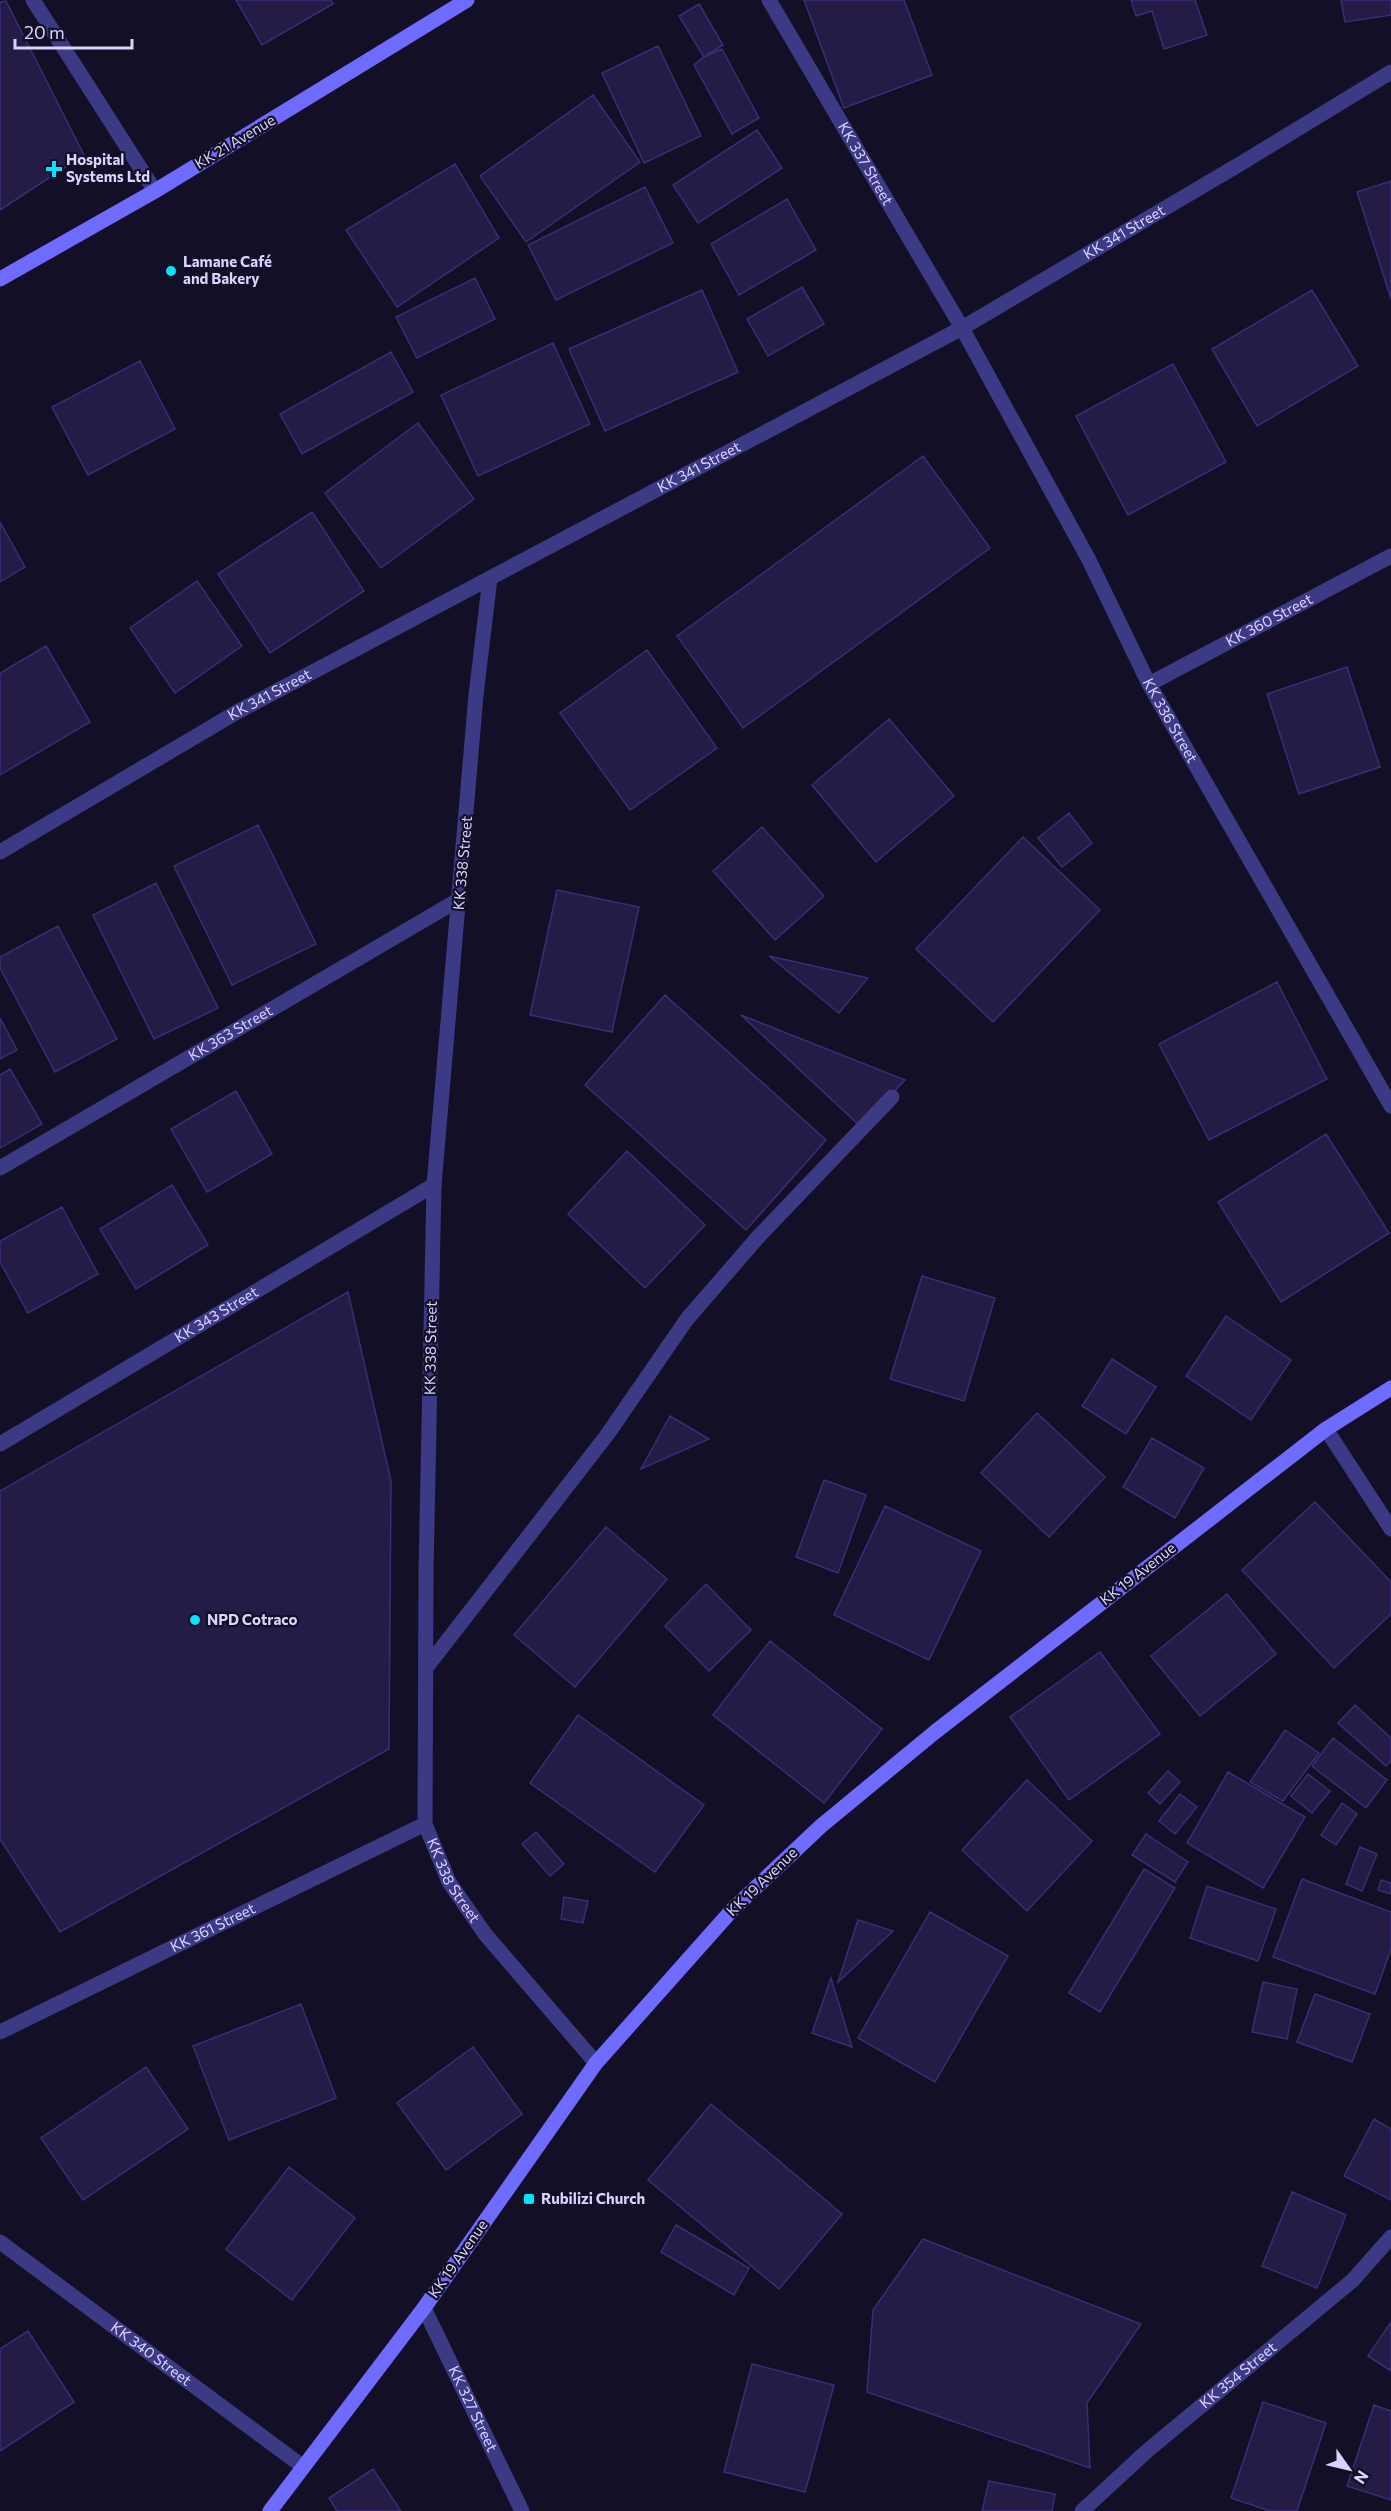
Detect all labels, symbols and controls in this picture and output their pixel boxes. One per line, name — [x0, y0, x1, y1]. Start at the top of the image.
scale bar — [15, 12, 132, 50]
text: 20 m — [24, 21, 65, 43]
street label: KK 21 Avenue — [191, 110, 278, 172]
street label: KK 337 Street — [835, 118, 898, 208]
place label: Hospital Systems Ltd — [66, 150, 150, 185]
marker: Hospital Systems Ltd — [47, 162, 61, 176]
street label: KK 341 Street — [1080, 200, 1168, 263]
place label: Lamane Café and Bakery — [183, 252, 272, 287]
marker: Lamane Café and Bakery — [164, 264, 178, 278]
street label: KK 341 Street — [654, 437, 743, 496]
street label: KK 360 Street — [1222, 589, 1315, 650]
street label: KK 341 Street — [224, 664, 314, 724]
street label: KK 336 Street — [1140, 675, 1202, 766]
street label: KK 338 Street — [449, 815, 475, 911]
street label: KK 363 Street — [185, 1001, 275, 1064]
street label: KK 343 Street — [171, 1282, 261, 1346]
street label: KK 338 Street — [420, 1301, 440, 1395]
street label: KK 19 Avenue — [1096, 1538, 1179, 1608]
place label: NPD Cotraco — [207, 1610, 298, 1628]
marker: NPD Cotraco — [188, 1613, 202, 1627]
street label: KK 338 Street — [424, 1835, 484, 1926]
street label: KK 19 Avenue — [722, 1843, 800, 1920]
street label: KK 361 Street — [167, 1899, 258, 1955]
place label: Rubilizi Church — [541, 2189, 645, 2207]
marker: Rubilizi Church — [522, 2192, 536, 2206]
street label: KK 19 Avenue — [424, 2216, 491, 2301]
street label: KK 340 Street — [108, 2317, 195, 2389]
street label: KK 354 Street — [1195, 2337, 1280, 2412]
street label: KK 327 Street — [445, 2363, 502, 2454]
north arrow — [1319, 2439, 1379, 2499]
text: N — [1351, 2467, 1373, 2488]

